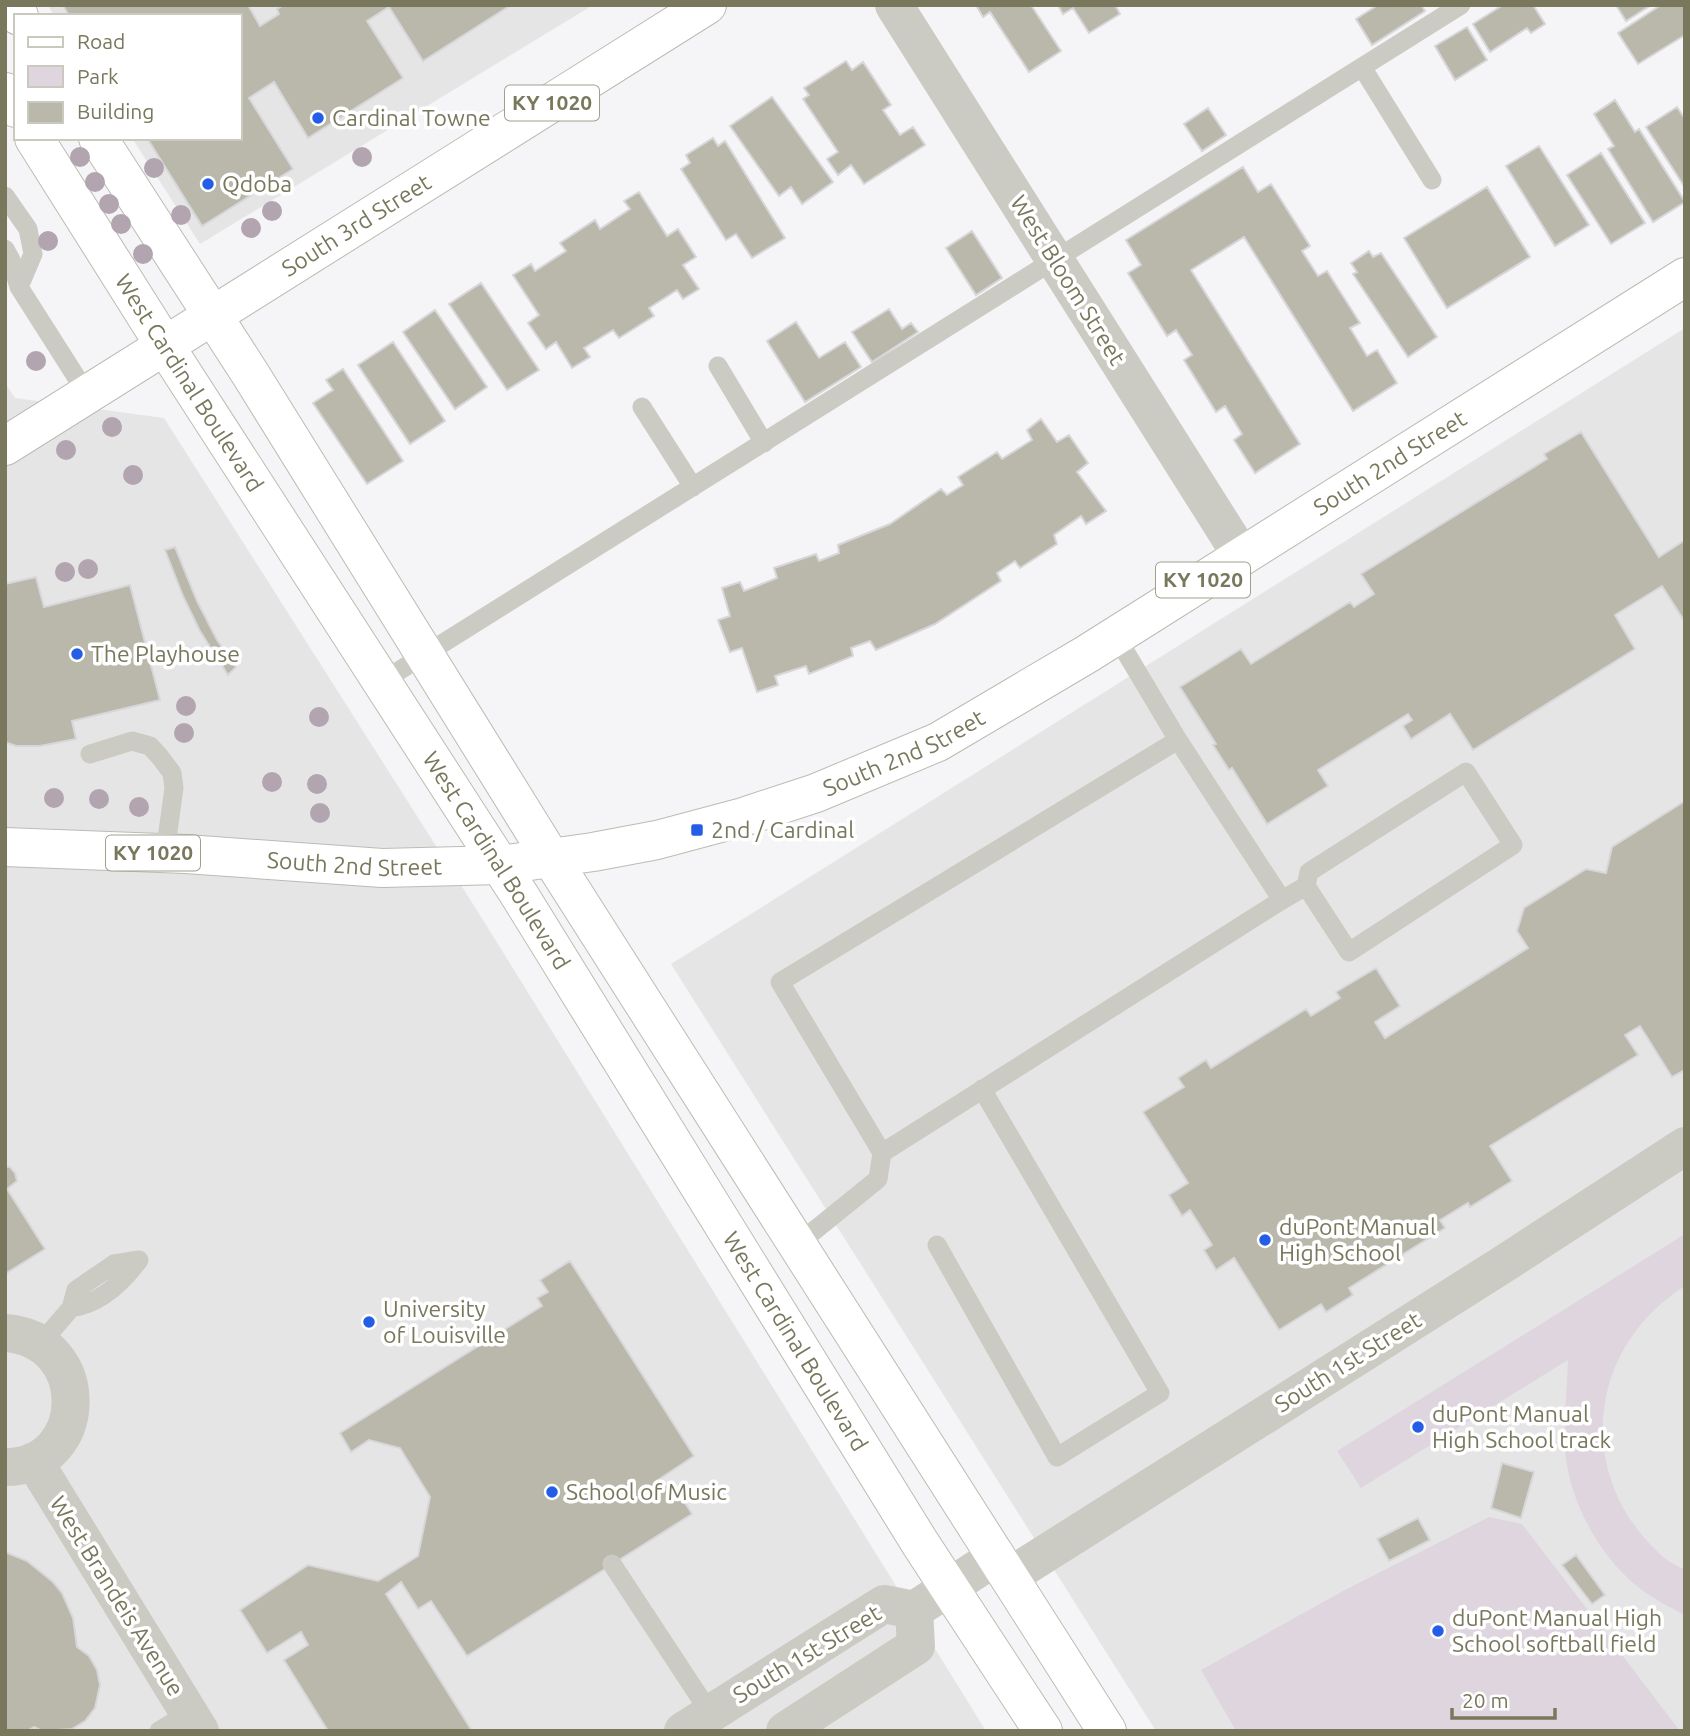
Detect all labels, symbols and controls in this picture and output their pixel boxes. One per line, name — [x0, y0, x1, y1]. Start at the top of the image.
legend — [14, 14, 242, 140]
text: Road — [77, 29, 125, 53]
text: Park — [77, 64, 119, 88]
road number: KY 1020 — [505, 86, 599, 120]
text: Building — [77, 99, 154, 123]
place label: Cardinal Towne — [332, 105, 491, 130]
marker: Cardinal Towne — [310, 110, 326, 126]
street label: South 3rd Street — [277, 169, 435, 281]
place label: Qdoba — [222, 171, 292, 196]
marker: Qdoba — [200, 176, 216, 192]
street label: West Bloom Street — [1006, 191, 1131, 369]
street label: West Cardinal Boulevard — [111, 269, 269, 496]
street label: South 2nd Street — [1309, 405, 1471, 520]
road number: KY 1020 — [1156, 562, 1250, 598]
place label: The Playhouse — [91, 641, 240, 666]
marker: The Playhouse — [69, 646, 85, 662]
street label: South 2nd Street — [819, 704, 989, 801]
street label: West Cardinal Boulevard — [418, 747, 575, 974]
place label: 2nd / Cardinal — [711, 817, 854, 842]
marker: 2nd / Cardinal — [689, 822, 705, 838]
road number: KY 1020 — [106, 836, 200, 870]
street label: South 2nd Street — [266, 847, 442, 880]
place label: duPont Manual High School — [1279, 1214, 1436, 1265]
street label: West Cardinal Boulevard — [719, 1227, 873, 1455]
marker: duPont Manual High School — [1257, 1232, 1273, 1248]
place label: University of Louisville — [383, 1296, 506, 1347]
street label: South 1st Street — [1270, 1307, 1425, 1417]
marker: University of Louisville — [361, 1314, 377, 1330]
place label: duPont Manual High School track — [1432, 1401, 1612, 1452]
marker: duPont Manual High School track — [1410, 1419, 1426, 1435]
place label: School of Music — [566, 1479, 727, 1504]
marker: School of Music — [544, 1484, 560, 1500]
street label: West Brandeis Avenue — [46, 1491, 189, 1700]
street label: South 1st Street — [728, 1600, 885, 1707]
place label: duPont Manual High School softball field — [1452, 1605, 1662, 1656]
marker: duPont Manual High School softball field — [1430, 1623, 1446, 1639]
scale bar — [1452, 1676, 1555, 1720]
text: 20 m — [1462, 1688, 1509, 1712]

